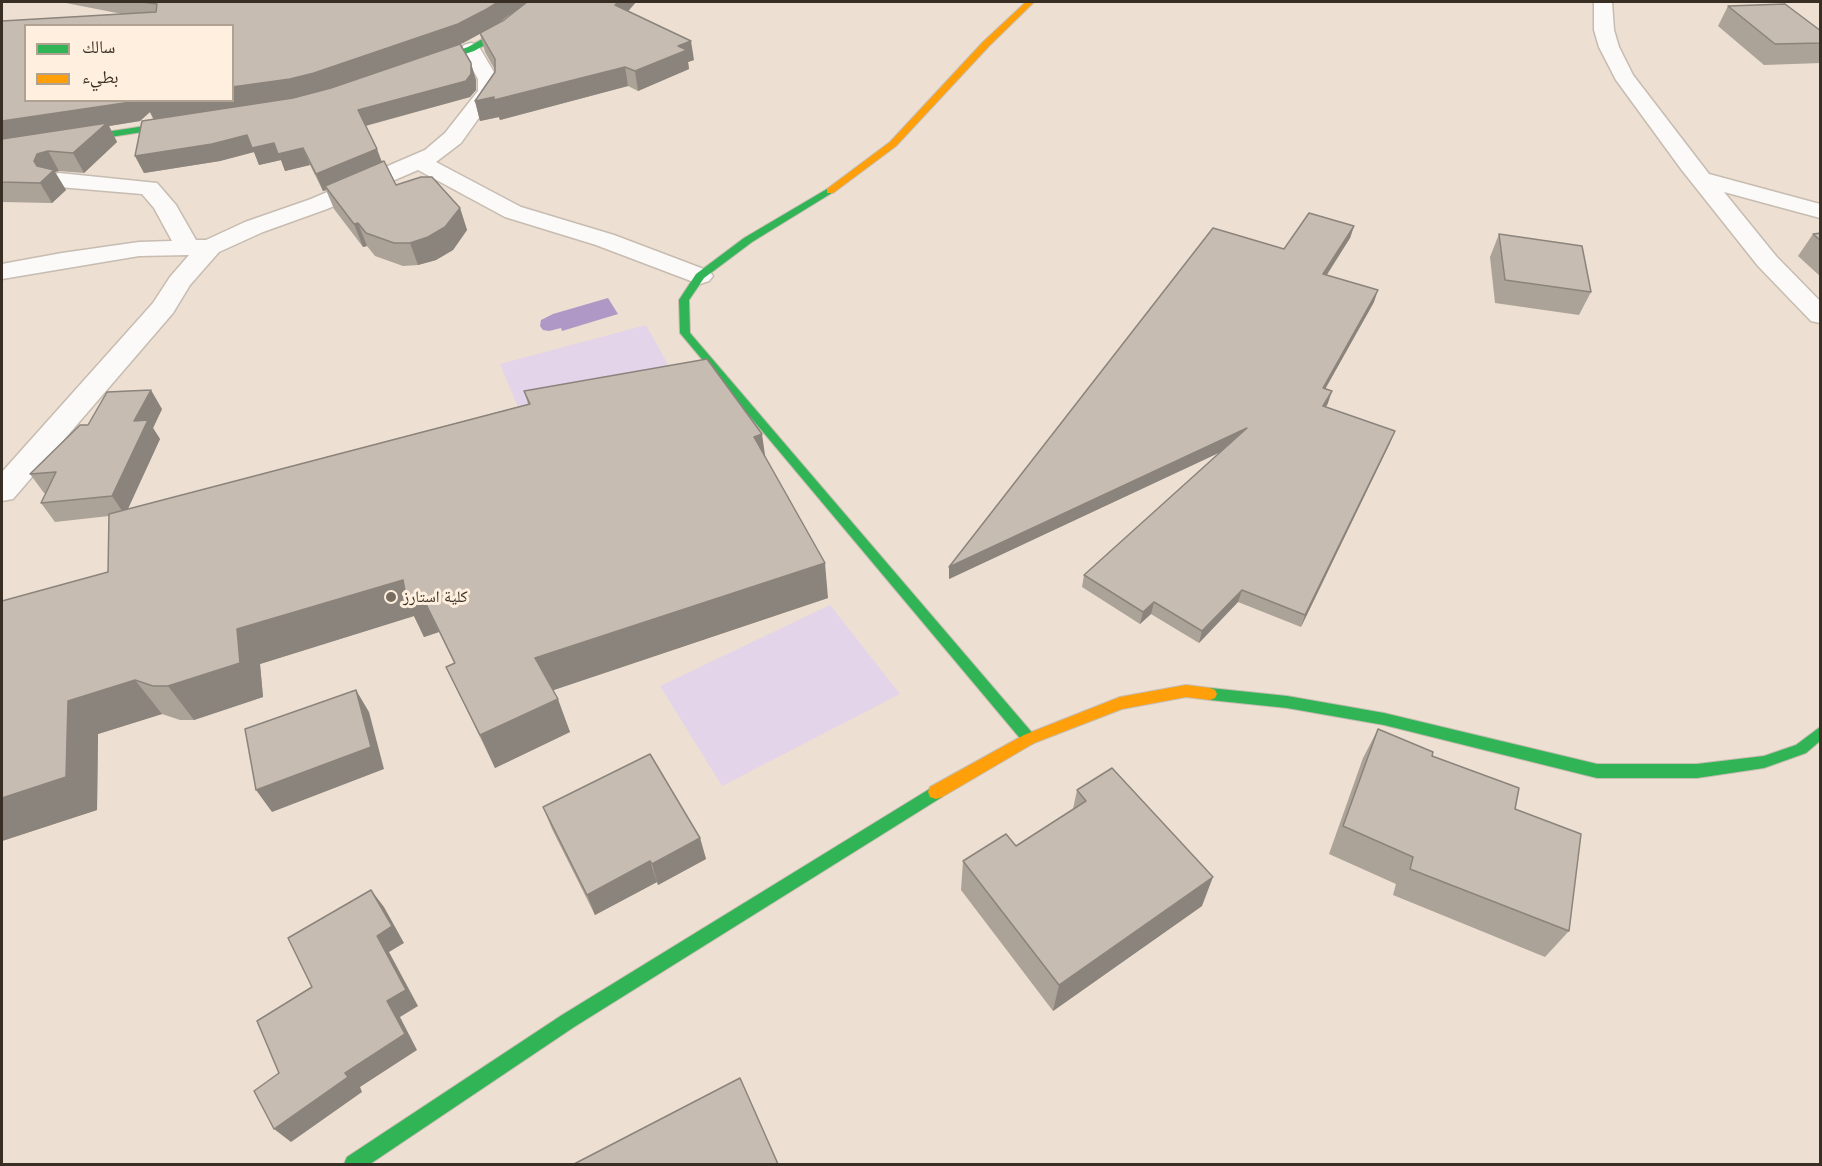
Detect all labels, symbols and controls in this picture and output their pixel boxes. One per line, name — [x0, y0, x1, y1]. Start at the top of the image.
legend — [24, 24, 234, 102]
text: سالك — [82, 36, 115, 58]
text: بطيء — [82, 66, 119, 88]
place label: كلية استارز — [403, 587, 468, 607]
marker: كلية استارز — [384, 590, 398, 604]

